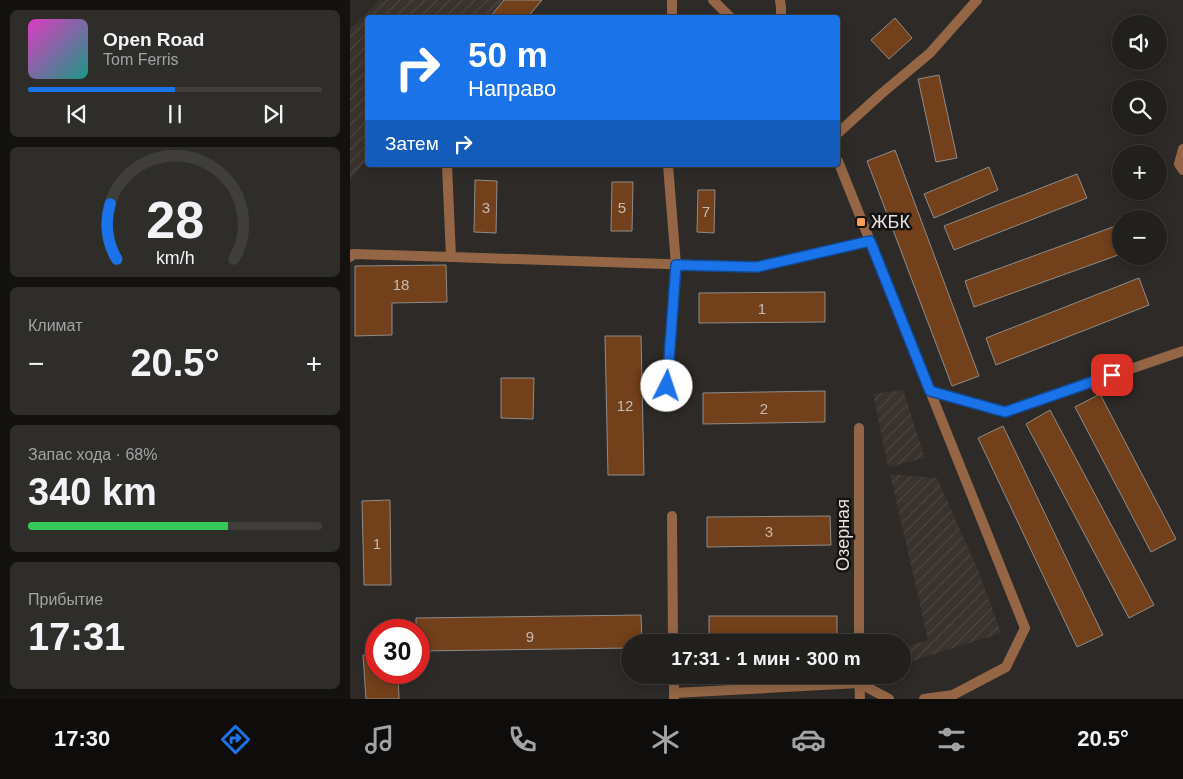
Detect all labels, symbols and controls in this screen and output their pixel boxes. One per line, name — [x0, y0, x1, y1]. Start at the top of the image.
map controls — [1112, 15, 1167, 265]
button: sound — [1112, 15, 1167, 70]
text: Open Road — [103, 29, 204, 50]
icon: right — [385, 35, 450, 100]
text: 50 m — [468, 35, 548, 74]
text: Tom Ferris — [103, 51, 179, 68]
text: Направо — [468, 76, 556, 101]
button: search — [1112, 80, 1167, 135]
icon: previous — [63, 100, 91, 128]
icon: pause — [161, 100, 189, 128]
icon: next — [259, 100, 287, 128]
icon: right — [449, 130, 477, 158]
text: Затем — [385, 133, 439, 154]
button: + — [1112, 145, 1167, 200]
text: 28 — [146, 191, 204, 249]
house number: 3 — [482, 199, 490, 216]
house number: 5 — [618, 199, 626, 216]
house number: 7 — [702, 203, 710, 220]
button: − — [1112, 210, 1167, 265]
place label: ЖБК — [871, 212, 910, 232]
marker: ЖБК — [855, 216, 867, 228]
text: km/h — [156, 248, 194, 268]
house number: 18 — [393, 276, 409, 293]
house number: 1 — [758, 300, 766, 317]
text: Климат — [28, 317, 82, 334]
text: 20.5° — [130, 342, 220, 384]
text: − — [28, 348, 44, 379]
text: + — [306, 348, 322, 379]
pin — [1091, 354, 1133, 396]
position arrow — [640, 359, 692, 411]
icon: arrive — [1098, 361, 1126, 389]
house number: 12 — [617, 397, 633, 414]
house number: 2 — [760, 400, 768, 417]
text: Запас хода · 68% — [28, 446, 157, 463]
text: 340 km — [28, 471, 157, 513]
street label: Озерная — [833, 499, 853, 571]
house number: 3 — [765, 523, 773, 540]
house number: 1 — [373, 535, 381, 552]
text: Прибытие — [28, 591, 103, 608]
text: 17:31 — [28, 616, 125, 658]
speed limit sign: 30 — [365, 619, 430, 684]
house number: 9 — [526, 628, 534, 645]
text: 17:31 · 1 мин · 300 m — [671, 648, 861, 669]
icon: directions — [218, 722, 253, 757]
icon: music — [362, 722, 397, 757]
icon: phone — [505, 722, 540, 757]
icon: climate — [648, 722, 683, 757]
icon: car — [791, 722, 826, 757]
icon: filters — [934, 722, 969, 757]
text: 17:30 — [54, 726, 110, 751]
text: 20.5° — [1077, 726, 1129, 751]

